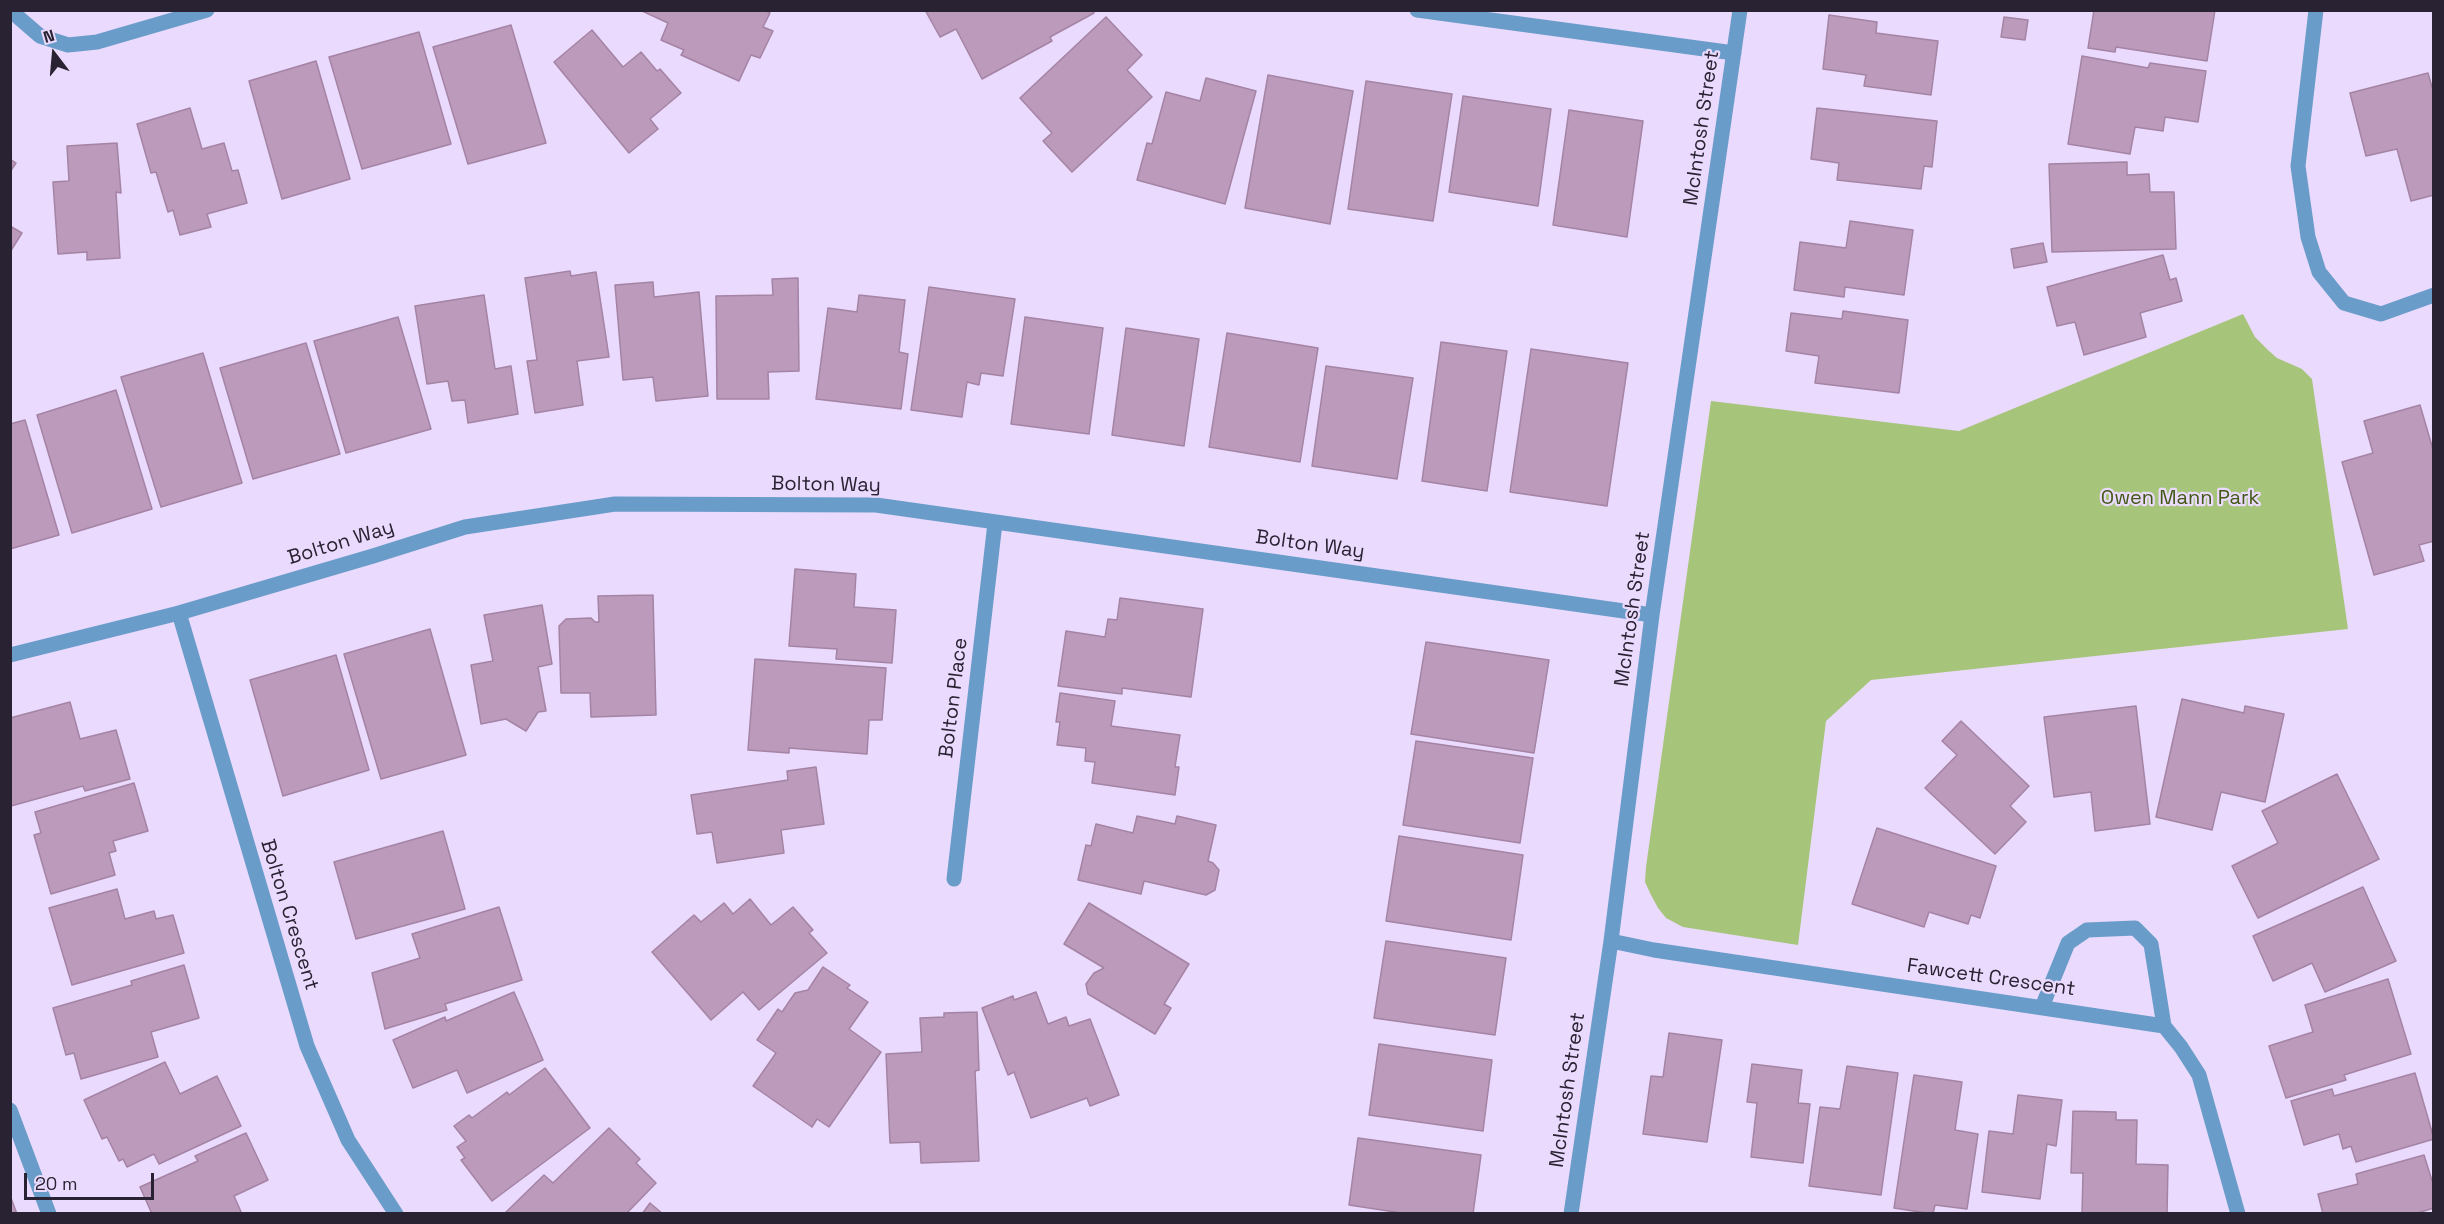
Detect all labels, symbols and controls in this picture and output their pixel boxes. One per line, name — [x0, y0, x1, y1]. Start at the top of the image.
north arrow — [24, 24, 84, 84]
text: N — [41, 25, 57, 48]
street label: McIntosh Street — [1679, 49, 1725, 207]
street label: Bolton Way — [771, 472, 881, 498]
park label: Owen Mann Park — [2101, 487, 2259, 511]
street label: Bolton Way — [285, 515, 397, 571]
street label: Bolton Way — [1254, 525, 1366, 565]
street label: McIntosh Street — [1610, 530, 1656, 688]
street label: Bolton Place — [935, 636, 973, 760]
street label: Bolton Crescent — [255, 837, 323, 993]
street label: Fawcett Crescent — [1905, 954, 2077, 1002]
street label: McIntosh Street — [1545, 1011, 1591, 1169]
scale bar — [27, 1161, 158, 1199]
text: 20 m — [35, 1172, 78, 1195]

